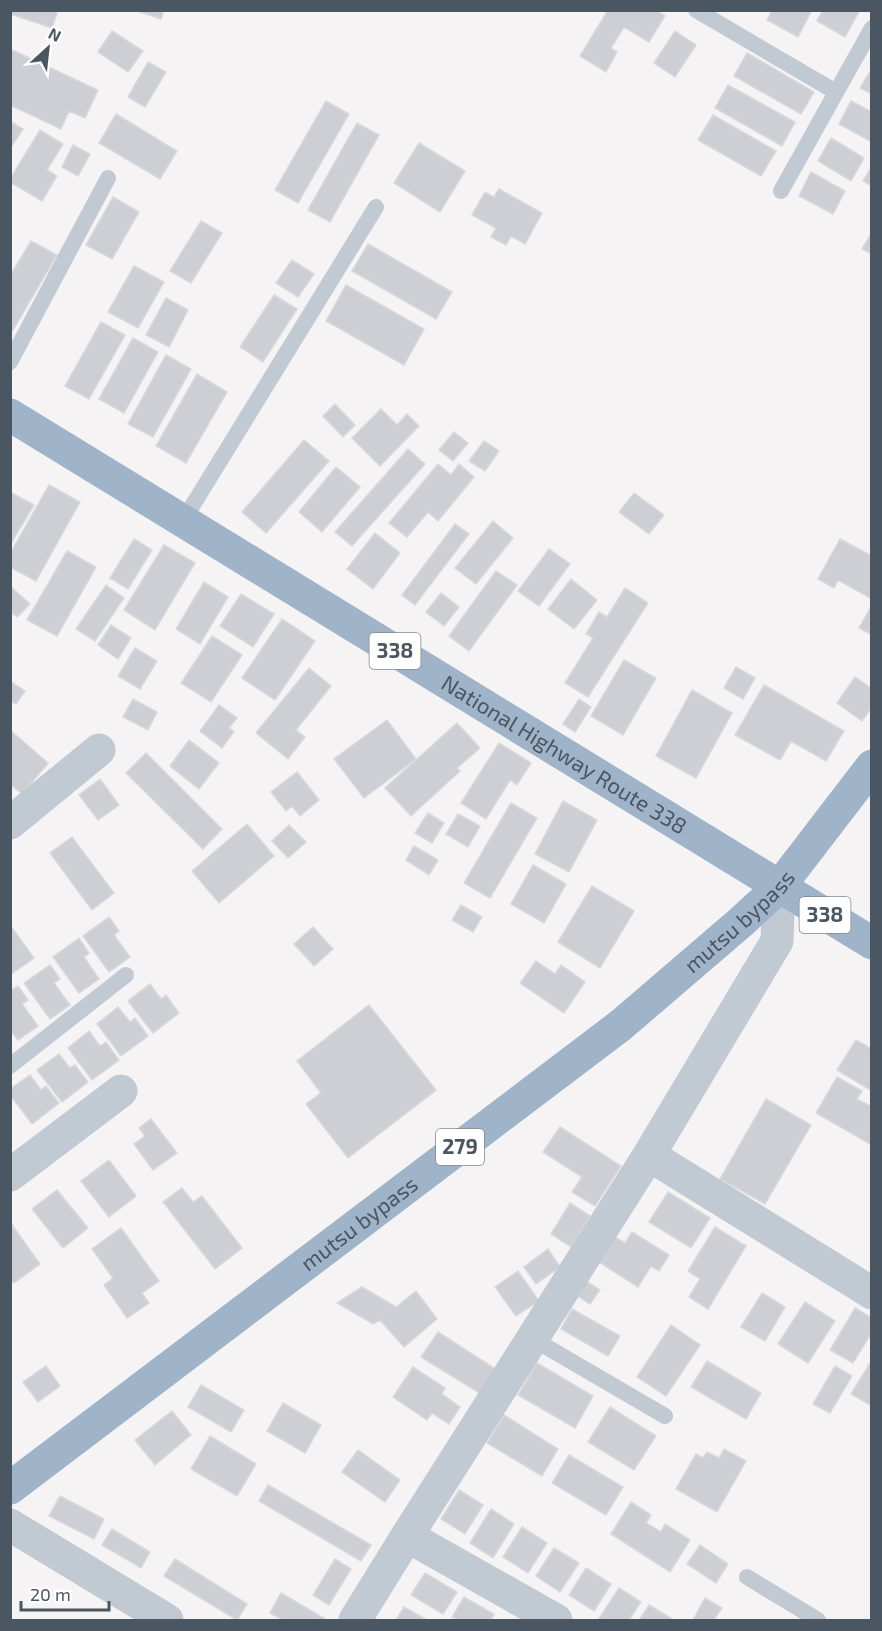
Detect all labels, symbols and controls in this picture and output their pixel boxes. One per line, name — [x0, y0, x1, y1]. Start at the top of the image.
north arrow — [18, 18, 78, 78]
text: N — [46, 23, 65, 45]
road number: 338 — [370, 633, 420, 669]
street label: National Highway Route 338 — [437, 669, 692, 839]
street label: mutsu bypass — [678, 864, 799, 977]
road number: 338 — [800, 897, 850, 933]
road number: 279 — [436, 1129, 484, 1165]
street label: mutsu bypass — [295, 1170, 422, 1275]
scale bar — [21, 1574, 110, 1612]
text: 20 m — [30, 1583, 71, 1605]

